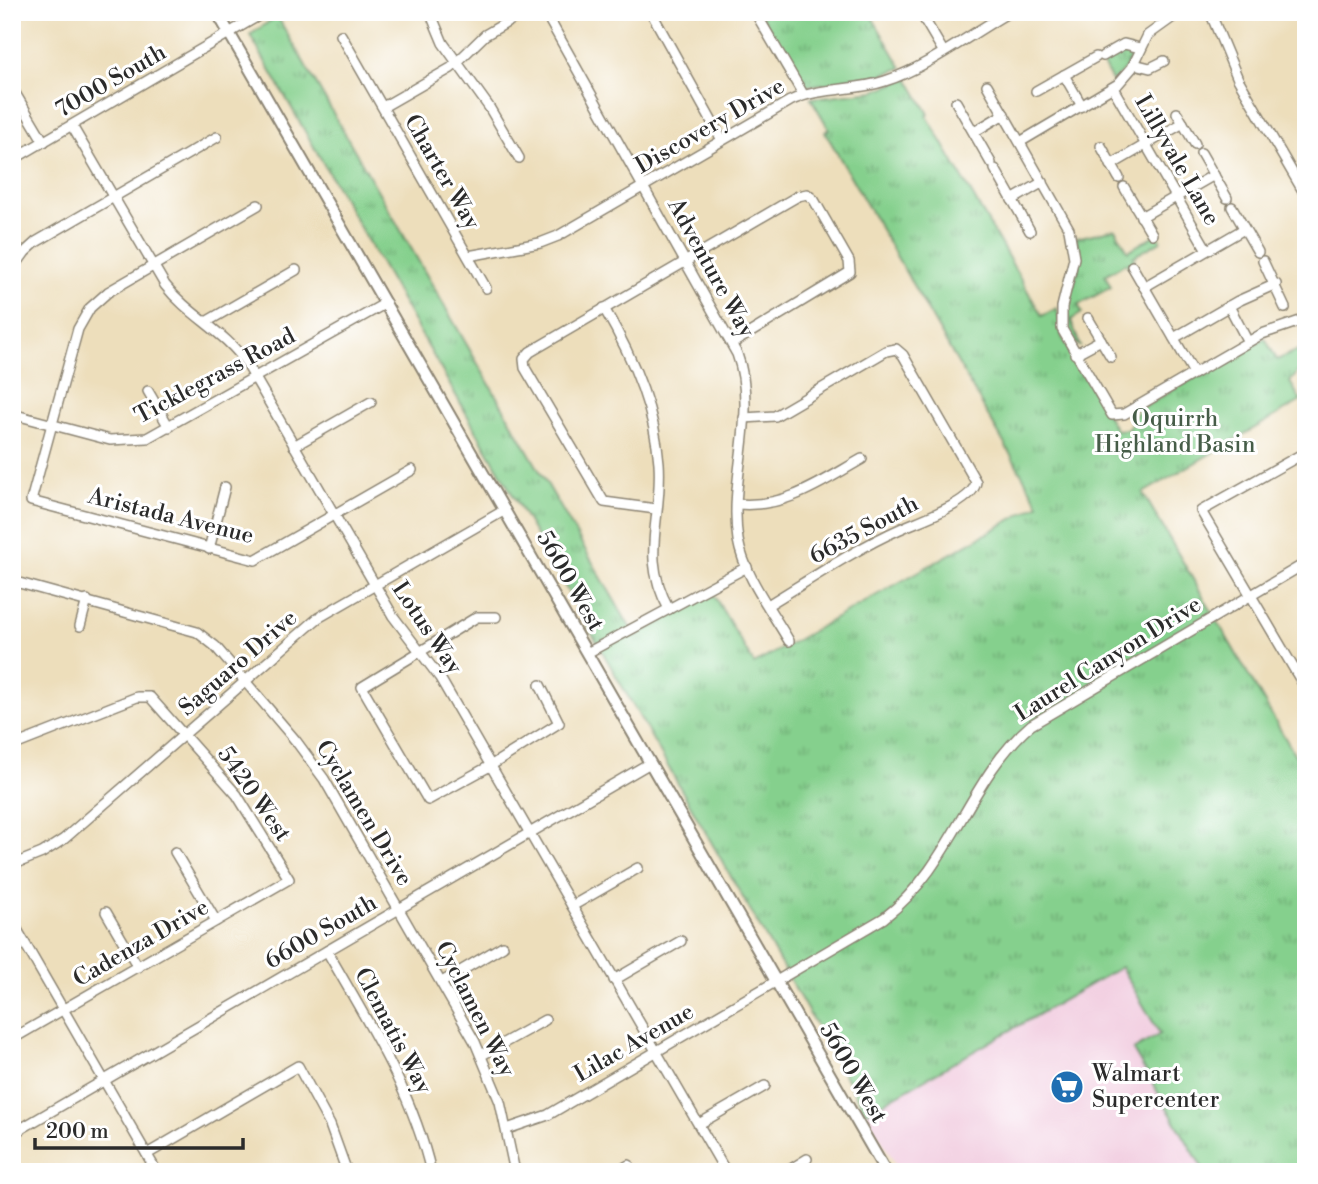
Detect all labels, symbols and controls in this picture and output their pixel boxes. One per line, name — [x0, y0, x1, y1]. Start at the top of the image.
street label: 7000 South — [51, 38, 171, 124]
street label: Discovery Drive — [630, 72, 790, 180]
street label: Lillyvale Lane — [1128, 90, 1226, 230]
street label: Charter Way — [398, 110, 487, 235]
street label: Adventure Way — [661, 193, 761, 343]
street label: Ticklegrass Road — [130, 322, 300, 430]
park label: Oquirrh Highland Basin — [1095, 405, 1256, 459]
street label: Aristada Avenue — [84, 482, 257, 550]
street label: 6635 South — [805, 489, 924, 570]
street label: 5600 West — [530, 526, 610, 636]
street label: Lotus Way — [386, 576, 469, 680]
street label: Laurel Canyon Drive — [1010, 590, 1206, 728]
street label: Saguaro Drive — [173, 604, 303, 722]
street label: Cyclamen Drive — [310, 735, 418, 891]
street label: 5420 West — [211, 741, 297, 847]
street label: 6600 South — [260, 889, 382, 975]
street label: Cadenza Drive — [68, 893, 214, 993]
street label: Cyclamen Way — [429, 937, 521, 1082]
street label: Clematis Way — [348, 963, 438, 1099]
street label: Lilac Avenue — [569, 998, 699, 1088]
street label: 5600 West — [813, 1018, 893, 1128]
place label: Walmart Supercenter — [1091, 1060, 1219, 1114]
supermarket icon: Walmart Supercenter — [1048, 1068, 1086, 1106]
scale bar — [35, 1107, 243, 1151]
text: 200 m — [46, 1119, 109, 1145]

